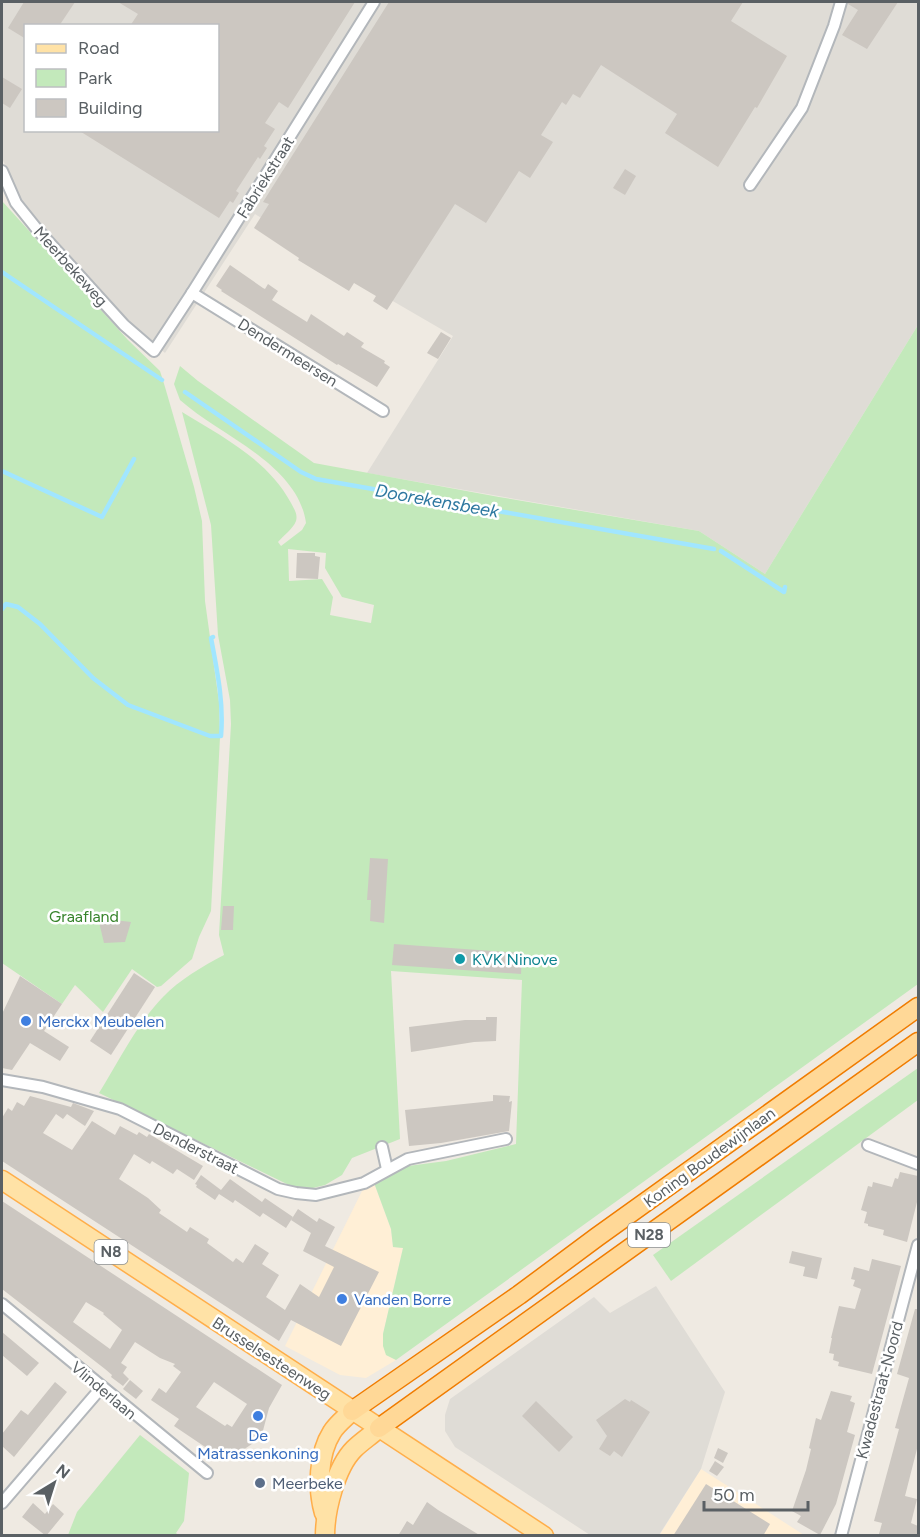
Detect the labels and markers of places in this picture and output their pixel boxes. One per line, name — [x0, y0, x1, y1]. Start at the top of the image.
place label: KVK Ninove — [472, 950, 558, 969]
marker: KVK Ninove — [453, 952, 467, 966]
place label: Merckx Meubelen — [38, 1012, 164, 1031]
marker: Merckx Meubelen — [19, 1014, 33, 1028]
place label: Vanden Borre — [354, 1290, 451, 1309]
marker: Vanden Borre — [335, 1292, 349, 1306]
marker: De Matrassenkoning — [251, 1409, 265, 1423]
place label: De Matrassenkoning — [197, 1426, 319, 1463]
place label: Meerbeke — [272, 1474, 343, 1493]
marker: Meerbeke — [253, 1476, 267, 1490]

